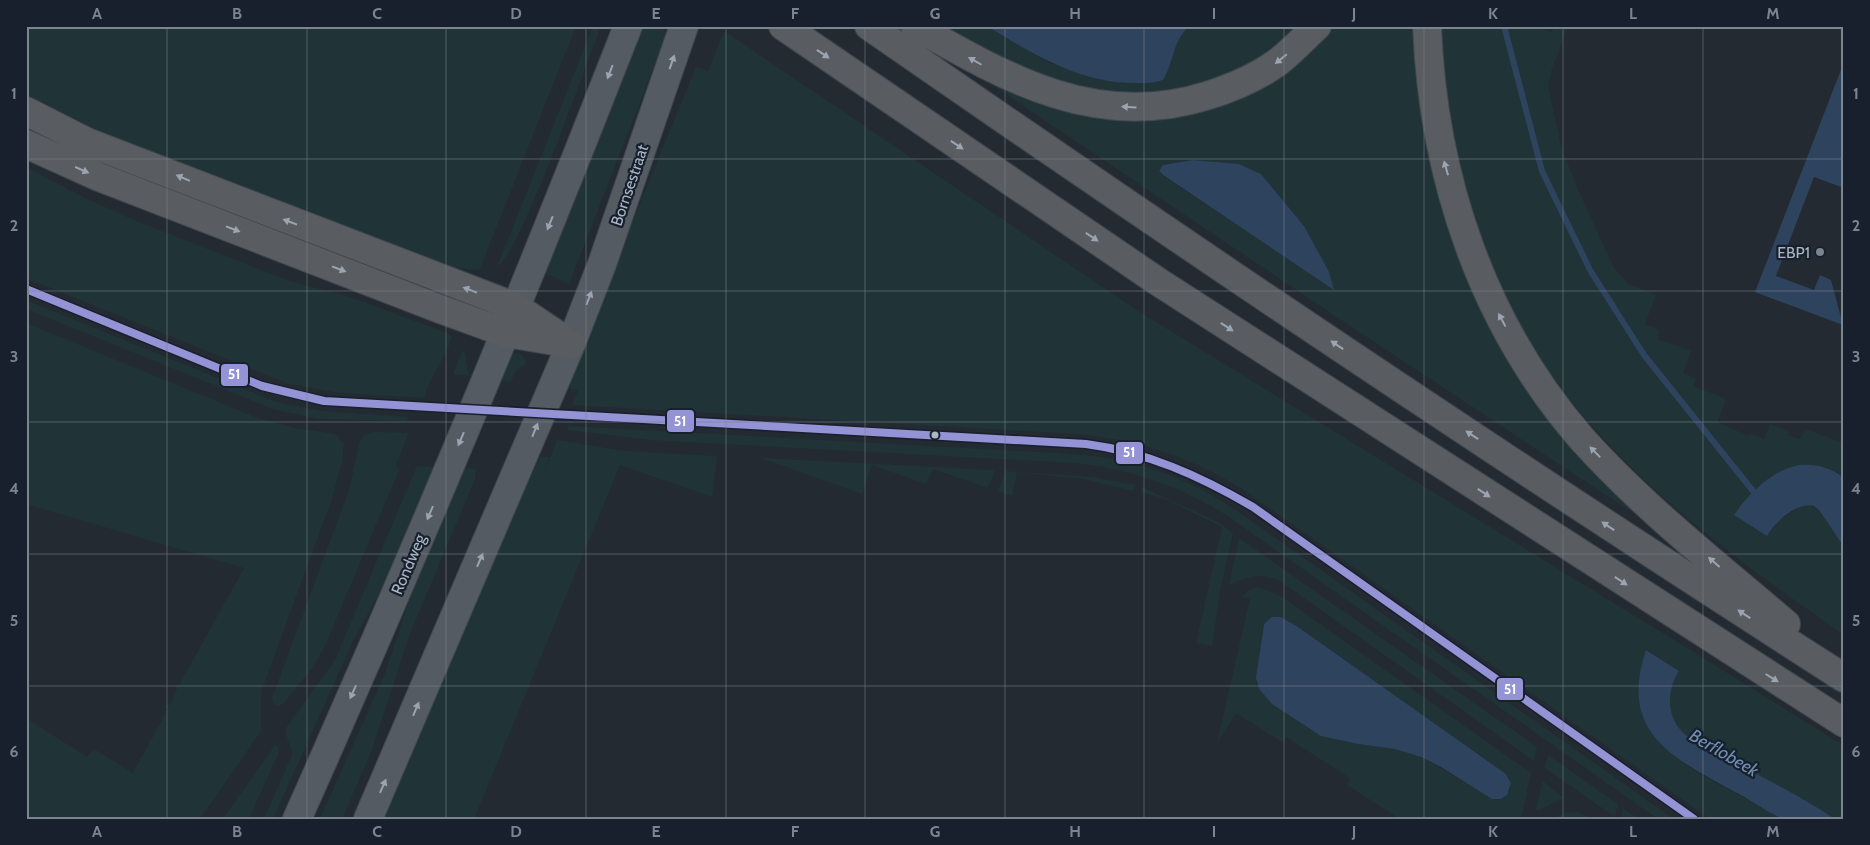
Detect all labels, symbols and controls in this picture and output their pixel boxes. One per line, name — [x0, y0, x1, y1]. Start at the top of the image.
text: A — [92, 4, 102, 23]
text: B — [232, 4, 242, 23]
text: C — [372, 4, 382, 23]
text: D — [510, 4, 522, 23]
text: E — [651, 4, 661, 23]
text: F — [791, 4, 800, 23]
text: G — [930, 4, 940, 23]
text: H — [1069, 4, 1081, 23]
text: I — [1212, 4, 1216, 23]
text: J — [1351, 4, 1356, 23]
text: K — [1488, 4, 1498, 23]
text: L — [1629, 4, 1637, 23]
text: M — [1766, 4, 1780, 23]
one-way arrow — [816, 49, 830, 59]
one-way arrow — [1274, 53, 1287, 64]
one-way arrow — [669, 54, 676, 69]
one-way arrow — [969, 56, 982, 65]
one-way arrow — [606, 65, 614, 80]
text: 1 — [11, 84, 17, 103]
text: 1 — [1853, 84, 1859, 103]
one-way arrow — [1121, 103, 1137, 111]
one-way arrow — [950, 140, 964, 150]
street label: Bornsestraat — [607, 141, 652, 228]
one-way arrow — [1441, 160, 1449, 175]
one-way arrow — [75, 166, 89, 174]
one-way arrow — [176, 173, 190, 181]
text: 2 — [10, 216, 18, 235]
one-way arrow — [546, 216, 554, 231]
text: 2 — [1852, 216, 1860, 235]
one-way arrow — [282, 218, 297, 226]
one-way arrow — [226, 225, 241, 233]
one-way arrow — [1085, 232, 1098, 242]
place label: EBP1 — [1777, 243, 1810, 262]
marker: EBP1 — [1814, 246, 1826, 258]
one-way arrow — [331, 266, 346, 274]
one-way arrow — [462, 286, 477, 294]
one-way arrow — [585, 291, 593, 305]
one-way arrow — [1497, 313, 1506, 327]
one-way arrow — [1220, 322, 1234, 331]
one-way arrow — [1331, 340, 1344, 350]
text: 3 — [10, 347, 18, 366]
text: 3 — [1852, 347, 1860, 366]
line badge: 51 — [220, 363, 249, 387]
text: 51 — [228, 365, 240, 383]
line badge: 51 — [666, 409, 695, 433]
text: 51 — [674, 412, 686, 430]
one-way arrow — [531, 422, 539, 437]
unlabelled marker — [930, 430, 940, 440]
one-way arrow — [1466, 431, 1479, 440]
one-way arrow — [457, 432, 465, 447]
line badge: 51 — [1115, 441, 1144, 465]
text: 51 — [1123, 443, 1135, 461]
one-way arrow — [1589, 446, 1601, 458]
text: 4 — [9, 479, 19, 498]
text: 4 — [1851, 479, 1861, 498]
one-way arrow — [1477, 488, 1490, 498]
one-way arrow — [426, 506, 434, 520]
one-way arrow — [1601, 521, 1614, 531]
street label: Rondweg — [387, 530, 430, 597]
one-way arrow — [477, 553, 485, 567]
one-way arrow — [1708, 557, 1721, 568]
one-way arrow — [1614, 576, 1627, 586]
one-way arrow — [1737, 609, 1751, 619]
text: 5 — [10, 611, 18, 630]
text: 5 — [1852, 611, 1860, 630]
one-way arrow — [1766, 673, 1779, 682]
line badge: 51 — [1496, 677, 1524, 701]
text: 51 — [1504, 680, 1516, 698]
one-way arrow — [349, 685, 357, 699]
one-way arrow — [413, 702, 421, 716]
water label: Berflobeek — [1685, 724, 1764, 782]
text: 6 — [10, 742, 19, 761]
text: 6 — [1852, 742, 1861, 761]
one-way arrow — [379, 779, 387, 793]
text: A — [92, 822, 102, 841]
text: B — [232, 822, 242, 841]
text: C — [372, 822, 382, 841]
text: D — [510, 822, 522, 841]
text: E — [651, 822, 661, 841]
text: F — [791, 822, 800, 841]
text: G — [930, 822, 940, 841]
text: H — [1069, 822, 1081, 841]
text: I — [1212, 822, 1216, 841]
text: J — [1351, 822, 1356, 841]
text: K — [1488, 822, 1498, 841]
text: L — [1629, 822, 1637, 841]
text: M — [1766, 822, 1780, 841]

